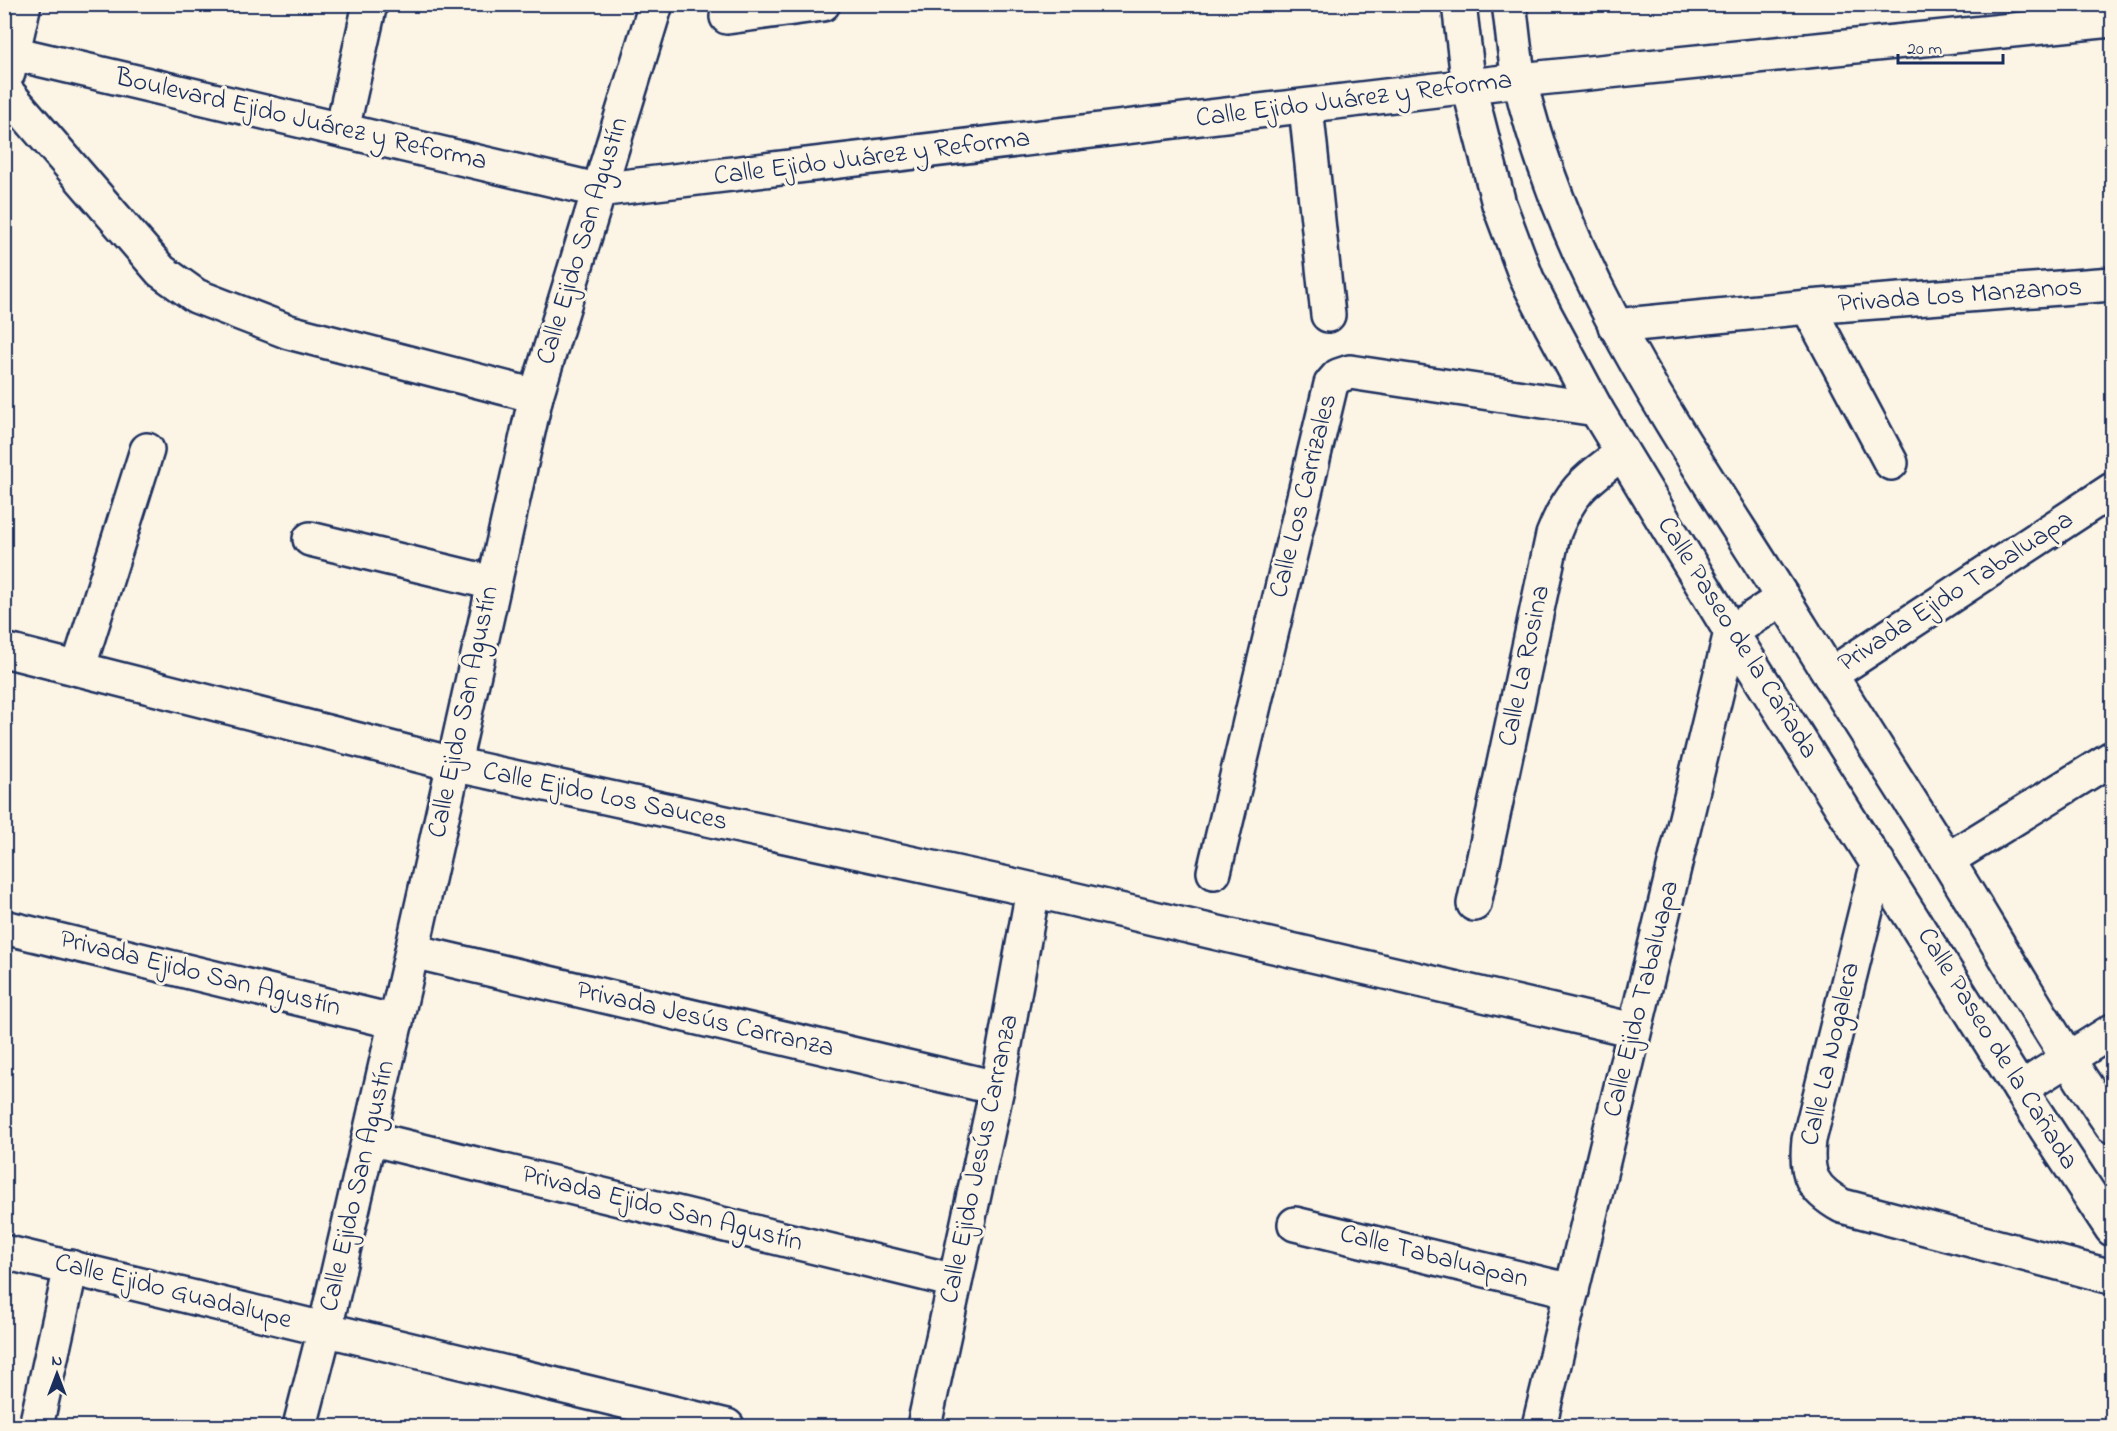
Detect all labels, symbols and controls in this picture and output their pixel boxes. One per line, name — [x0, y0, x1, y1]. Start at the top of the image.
scale bar — [1898, 27, 2003, 65]
text: 20 m — [1907, 37, 1942, 63]
street label: Boulevard Ejido Juárez y Reforma — [110, 58, 491, 182]
street label: Calle Ejido Juárez y Reforma — [1194, 61, 1514, 139]
street label: Calle Ejido San Agustín — [527, 112, 639, 370]
street label: Calle Ejido Juárez y Reforma — [712, 119, 1032, 197]
street label: Privada Los Manzanos — [1837, 268, 2083, 324]
street label: Calle Los Carrizales — [1260, 390, 1348, 602]
street label: Privada Ejido Tabaluapa — [1830, 501, 2082, 683]
street label: Calle Paseo de la Cañada — [1646, 509, 1828, 767]
street label: Calle Ejido San Agustín — [418, 582, 510, 842]
street label: Calle La Rosina — [1489, 582, 1561, 750]
street label: Calle Ejido Los Sauces — [479, 752, 731, 842]
street label: Calle Ejido Tabaluapa — [1594, 877, 1690, 1121]
street label: Privada Ejido San Agustín — [55, 920, 345, 1028]
street label: Calle Paseo de la Cañada — [1906, 920, 2088, 1178]
street label: Calle La Nogalera — [1791, 958, 1871, 1150]
street label: Privada Jesús Carranza — [572, 971, 838, 1069]
street label: Calle Ejido Jesús Carranza — [930, 1011, 1030, 1307]
street label: Calle Ejido San Agustín — [310, 1056, 406, 1316]
street label: Privada Ejido San Agustín — [517, 1155, 807, 1263]
street label: Calle Tabaluapan — [1336, 1215, 1532, 1299]
street label: Calle Ejido Guadalupe — [50, 1244, 297, 1341]
north arrow — [27, 1344, 87, 1404]
text: N — [52, 1349, 63, 1373]

